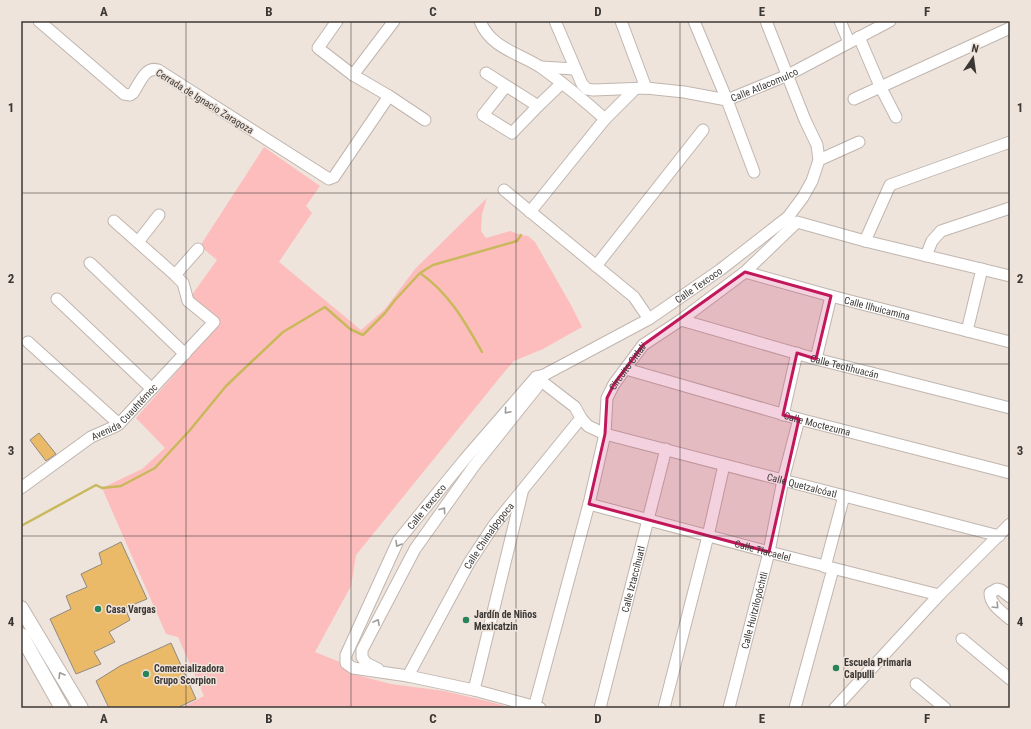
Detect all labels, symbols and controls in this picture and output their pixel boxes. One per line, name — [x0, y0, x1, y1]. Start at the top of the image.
text: A — [100, 4, 108, 19]
text: B — [265, 4, 273, 19]
text: C — [429, 4, 437, 19]
text: D — [594, 4, 602, 19]
text: E — [759, 4, 766, 19]
text: F — [924, 4, 930, 19]
north arrow — [953, 38, 993, 78]
text: N — [970, 42, 980, 56]
street label: Calle Atlacomulco — [729, 66, 800, 104]
street label: Cerrada de Ignacio Zaragoza — [154, 67, 256, 136]
text: 1 — [8, 100, 14, 115]
text: 1 — [1017, 100, 1023, 115]
street label: Calle Texcoco — [673, 265, 724, 305]
text: 2 — [8, 271, 15, 286]
text: 2 — [1017, 271, 1024, 286]
street label: Calle Ilhuicamina — [843, 295, 911, 322]
street label: Circuito Citlali — [607, 340, 647, 392]
street label: Calle Teotihuacán — [809, 353, 880, 381]
street label: Avenida Cuauhtémoc — [90, 381, 160, 442]
one-way arrow — [504, 406, 512, 414]
street label: Calle Moctezuma — [783, 410, 852, 438]
text: 3 — [8, 443, 14, 458]
text: 3 — [1017, 443, 1023, 458]
street label: Calle Quetzalcóatl — [766, 471, 838, 500]
street label: Calle Texcoco — [405, 482, 448, 531]
street label: Calle Chimalpopoca — [462, 500, 516, 571]
one-way arrow — [438, 508, 445, 515]
street label: Calle Tlacaelel — [734, 538, 792, 563]
one-way arrow — [395, 540, 402, 547]
street label: Calle Iztaccíhuatl — [620, 545, 647, 614]
street label: Calle Huitzilopóchtli — [739, 570, 770, 650]
one-way arrow — [991, 601, 999, 609]
marker: Casa Vargas — [93, 604, 103, 614]
place label: Casa Vargas — [106, 604, 156, 615]
place label: Jardín de Niños Mexicatzin — [474, 609, 537, 632]
text: 4 — [8, 614, 15, 629]
text: 4 — [1017, 614, 1024, 629]
marker: Jardín de Niños Mexicatzin — [461, 615, 471, 625]
one-way arrow — [372, 619, 380, 626]
place label: Escuela Primaria Calpulli — [844, 657, 912, 680]
place label: Comercializadora Grupo Scorpion — [154, 663, 224, 686]
marker: Escuela Primaria Calpulli — [831, 663, 841, 673]
marker: Comercializadora Grupo Scorpion — [141, 669, 151, 679]
one-way arrow — [58, 672, 65, 679]
text: A — [100, 711, 108, 726]
text: B — [265, 711, 273, 726]
text: C — [429, 711, 437, 726]
text: D — [594, 711, 602, 726]
text: E — [759, 711, 766, 726]
text: F — [924, 711, 930, 726]

